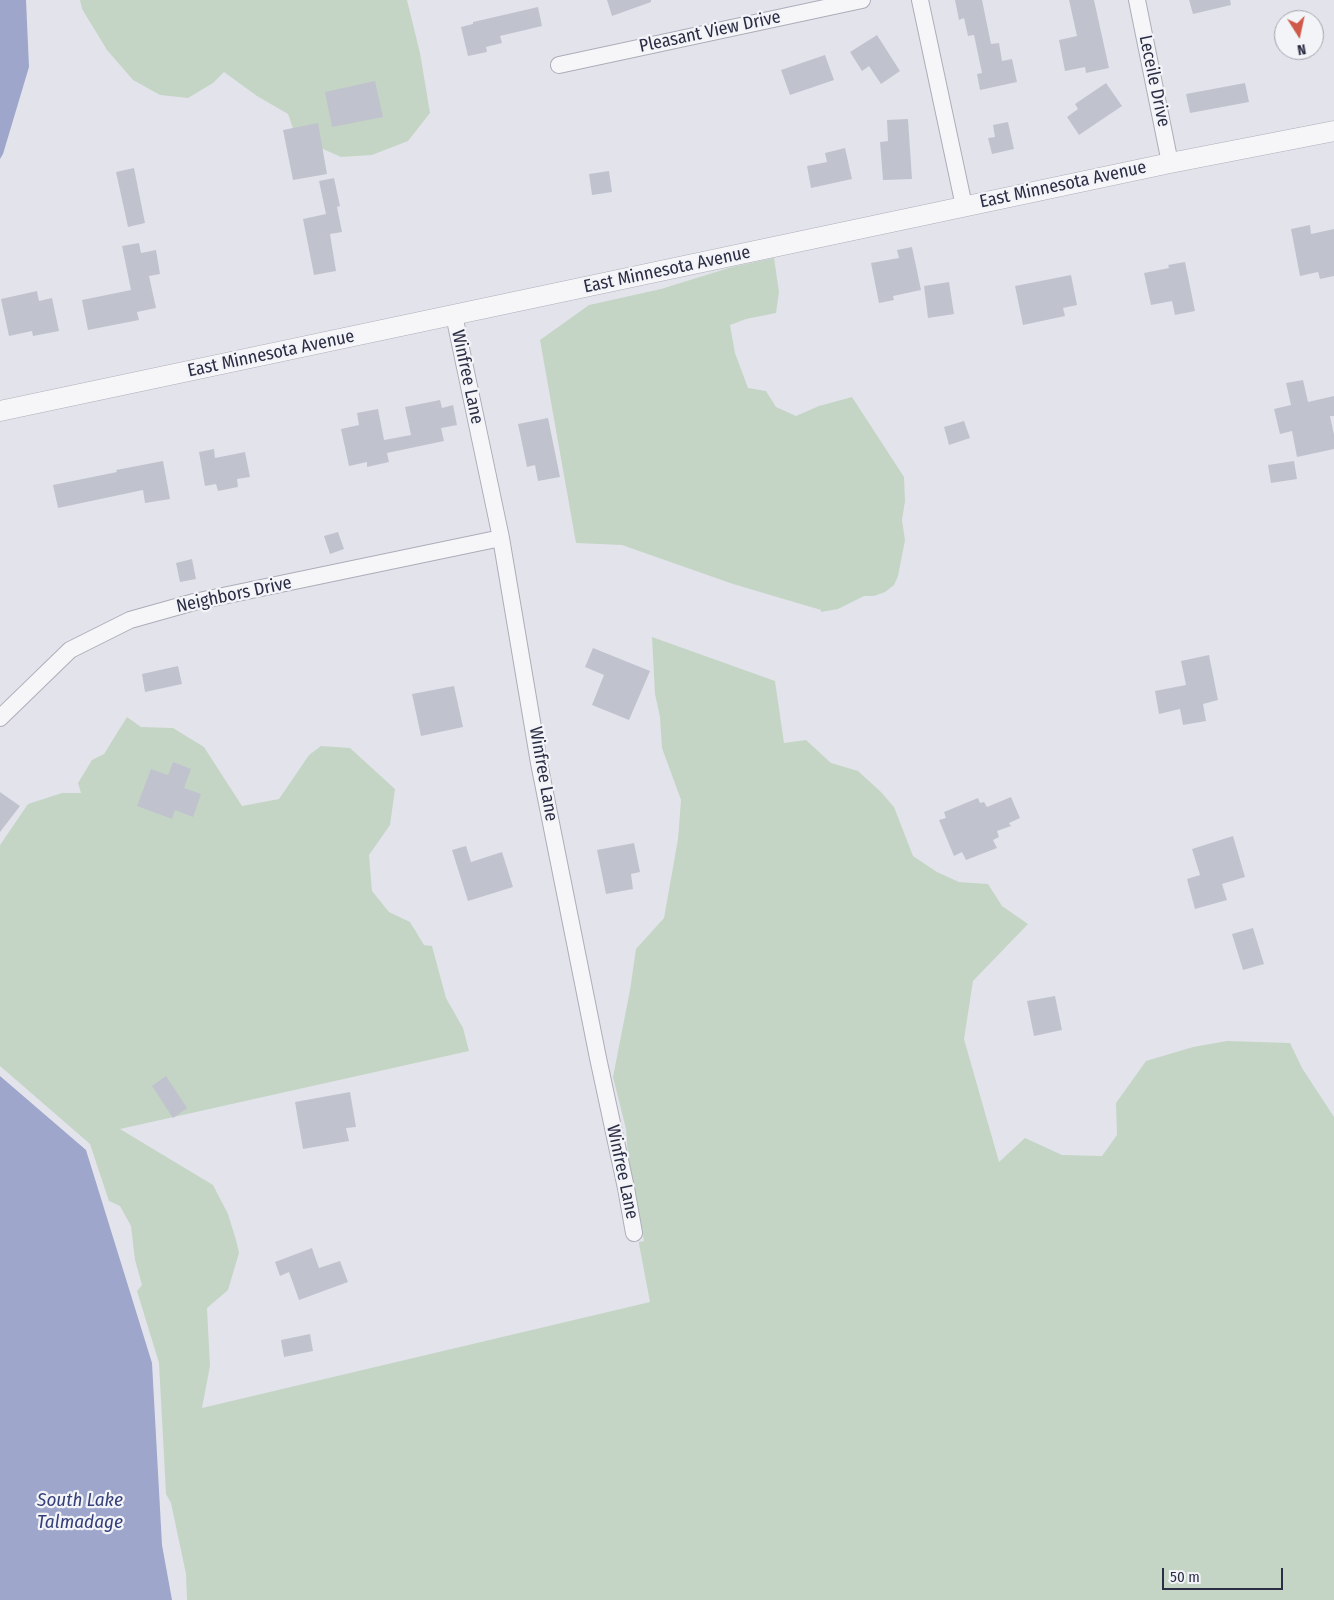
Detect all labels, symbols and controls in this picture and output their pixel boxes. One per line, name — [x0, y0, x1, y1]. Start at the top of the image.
street label: Pleasant View Drive — [637, 6, 783, 58]
north arrow — [1274, 10, 1324, 60]
street label: Leceile Drive — [1134, 33, 1174, 129]
text: N — [1296, 40, 1307, 58]
street label: East Minnesota Avenue — [978, 157, 1148, 213]
street label: East Minnesota Avenue — [582, 242, 752, 298]
street label: East Minnesota Avenue — [186, 326, 356, 382]
street label: Winfree Lane — [446, 328, 488, 426]
street label: Neighbors Drive — [174, 572, 294, 618]
street label: Winfree Lane — [524, 725, 562, 823]
street label: Winfree Lane — [601, 1123, 643, 1221]
water label: South Lake Talmadage — [37, 1490, 123, 1534]
scale bar — [1164, 1558, 1285, 1590]
text: 50 m — [1170, 1568, 1200, 1586]

